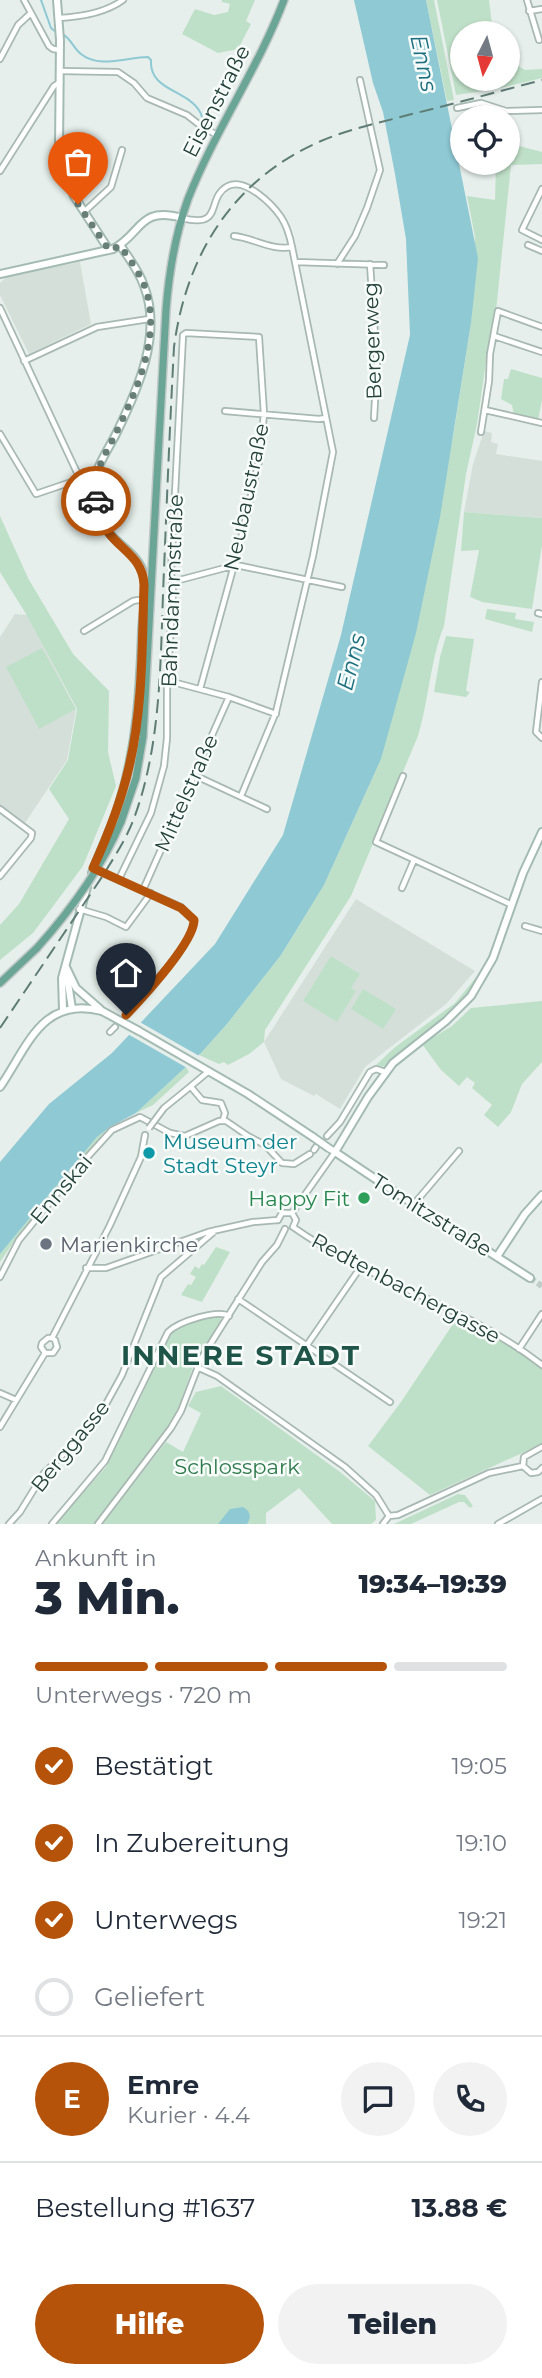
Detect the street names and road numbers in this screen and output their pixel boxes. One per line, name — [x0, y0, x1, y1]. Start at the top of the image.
street label: Eisenstraße — [177, 41, 255, 161]
street label: Bergerweg — [357, 282, 387, 400]
street label: Neubaustraße — [218, 421, 274, 573]
street label: Bahndammstraße — [156, 494, 188, 688]
street label: Mittelstraße — [149, 731, 223, 855]
street label: Ennskai — [25, 1149, 97, 1229]
street label: Tomitzstraße — [367, 1168, 497, 1262]
street label: Redtenbachergasse — [307, 1228, 505, 1348]
street label: Berggasse — [25, 1395, 115, 1497]

